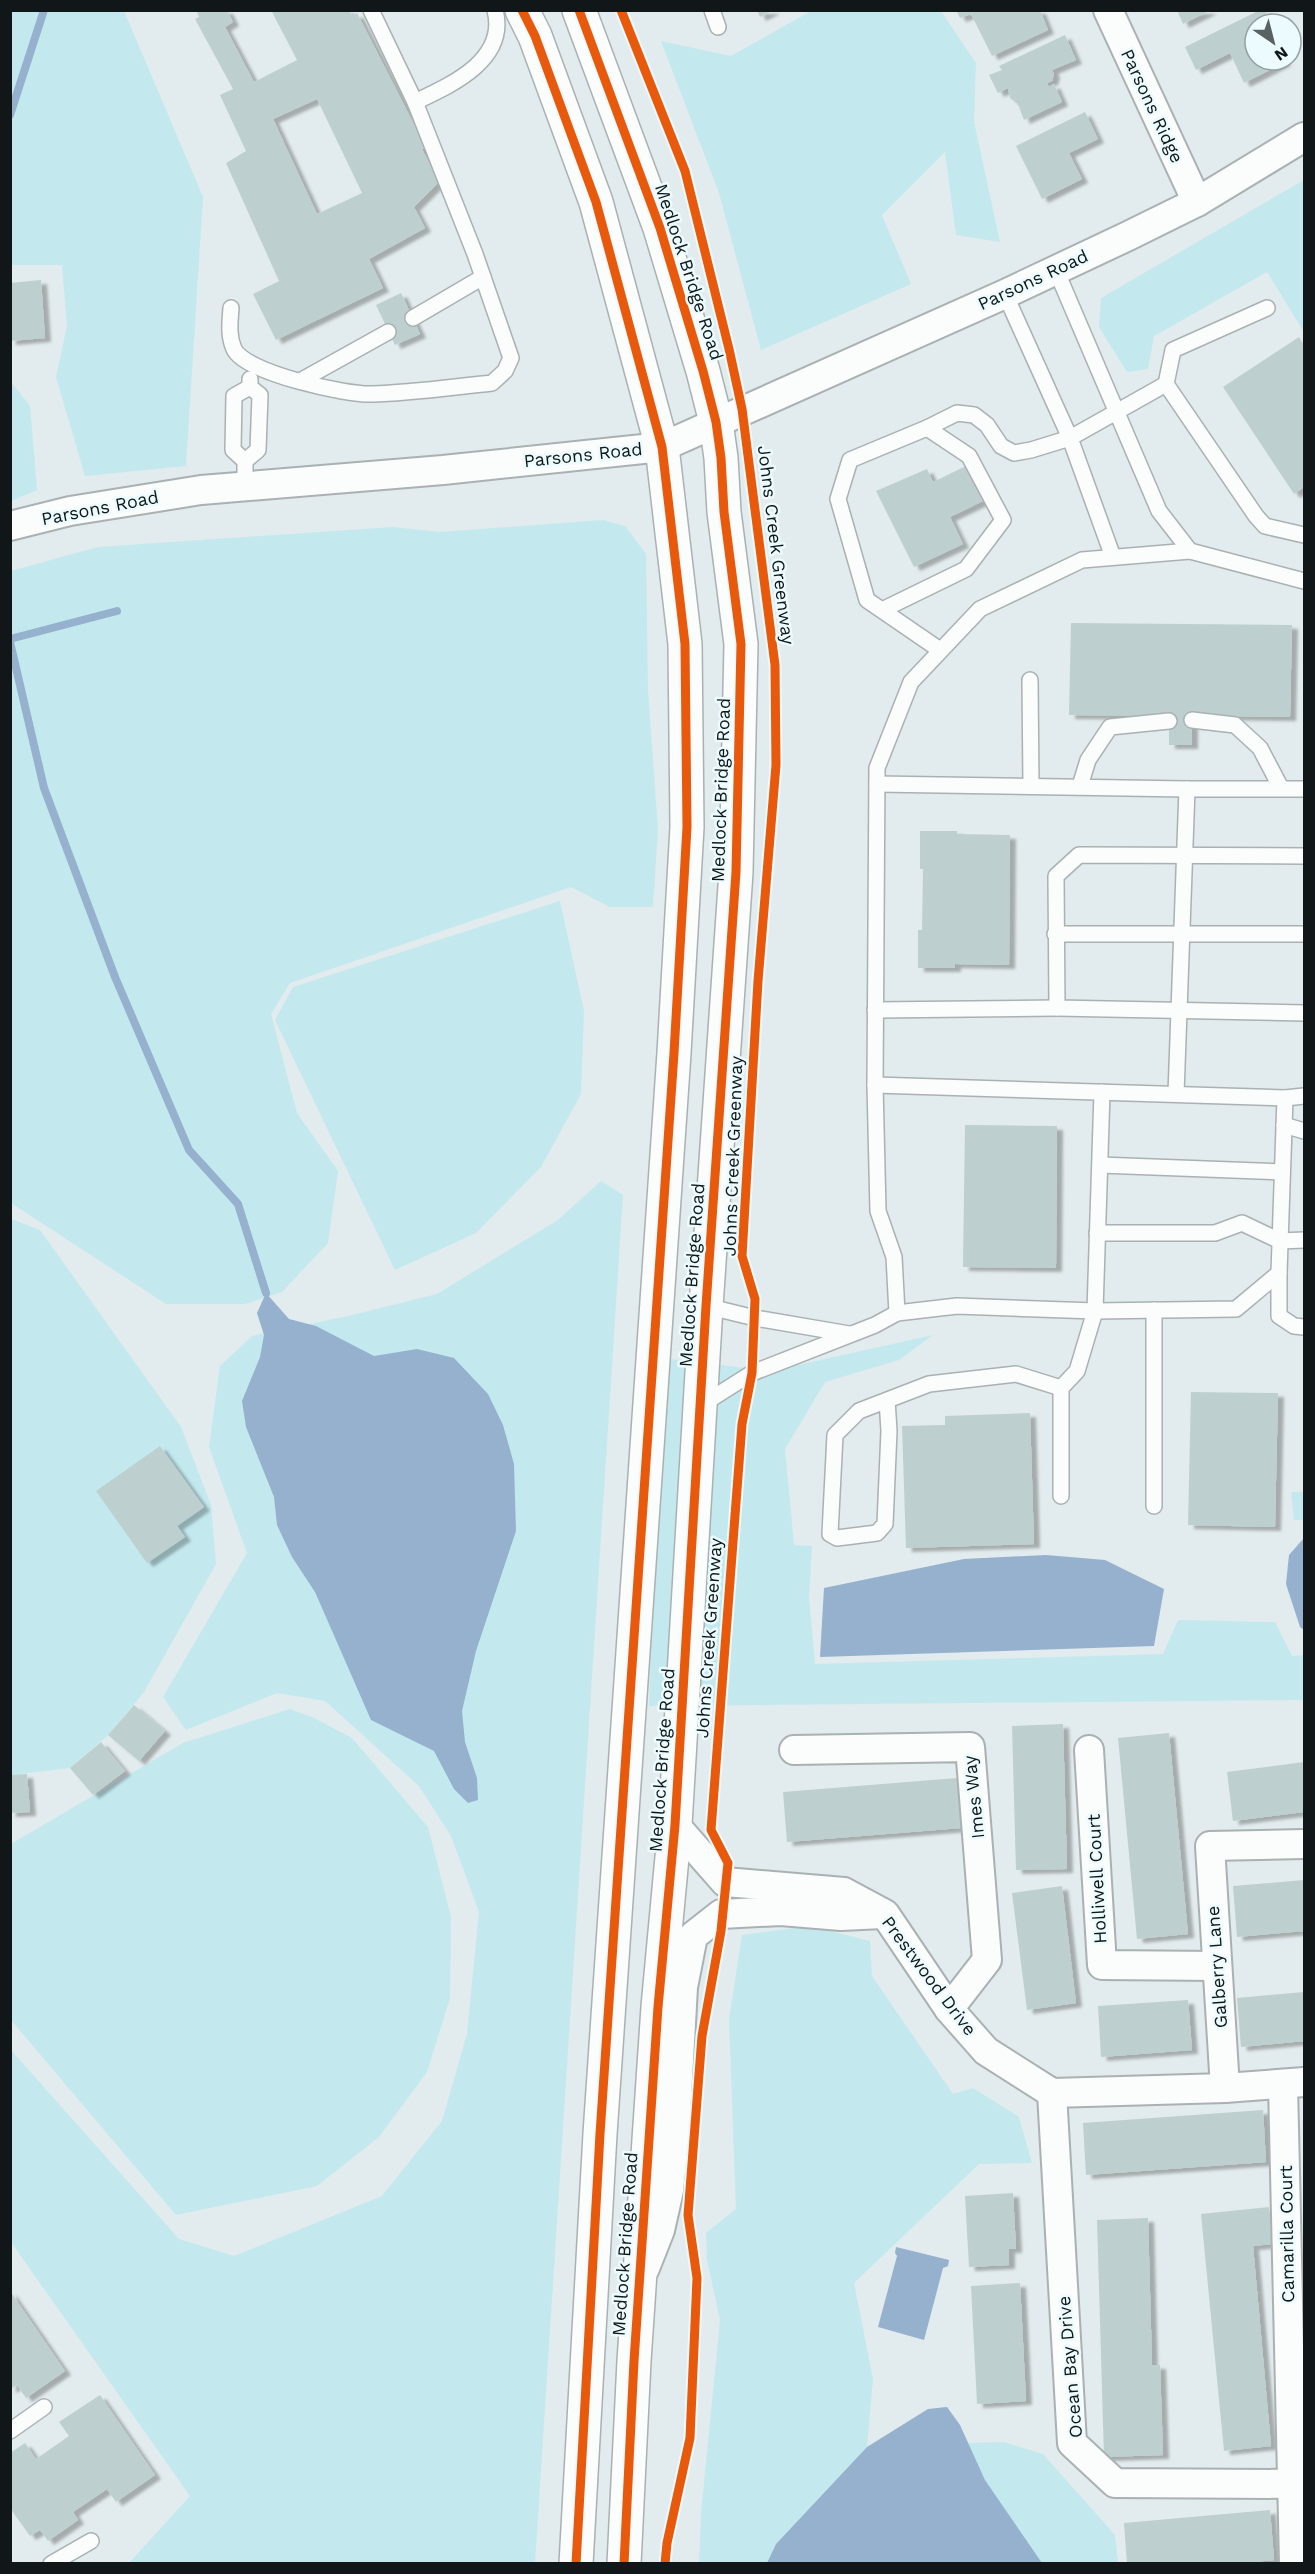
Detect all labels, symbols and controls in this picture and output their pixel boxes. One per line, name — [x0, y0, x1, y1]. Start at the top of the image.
north arrow — [1243, 12, 1303, 72]
text: N — [1271, 43, 1292, 65]
street label: Parsons Ridge — [1117, 46, 1188, 166]
street label: Medlock Bridge Road — [651, 181, 728, 363]
street label: Parsons Road — [974, 245, 1091, 314]
street label: Parsons Road — [523, 438, 643, 471]
street label: Johns Creek Greenway — [754, 444, 799, 646]
street label: Parsons Road — [39, 486, 160, 529]
street label: Medlock Bridge Road — [707, 697, 734, 883]
street label: Johns Creek Greenway — [719, 1055, 747, 1257]
street label: Medlock Bridge Road — [675, 1182, 708, 1368]
street label: Johns Creek Greenway — [691, 1537, 726, 1739]
street label: Medlock Bridge Road — [645, 1667, 678, 1853]
street label: Imes Way — [959, 1754, 988, 1840]
street label: Holliwell Court — [1083, 1813, 1110, 1944]
street label: Galberry Lane — [1202, 1905, 1231, 2029]
street label: Prestwood Drive — [878, 1912, 981, 2040]
street label: Medlock Bridge Road — [608, 2151, 641, 2337]
street label: Camarilla Court — [1275, 2165, 1298, 2303]
street label: Ocean Bay Drive — [1053, 2295, 1086, 2439]

